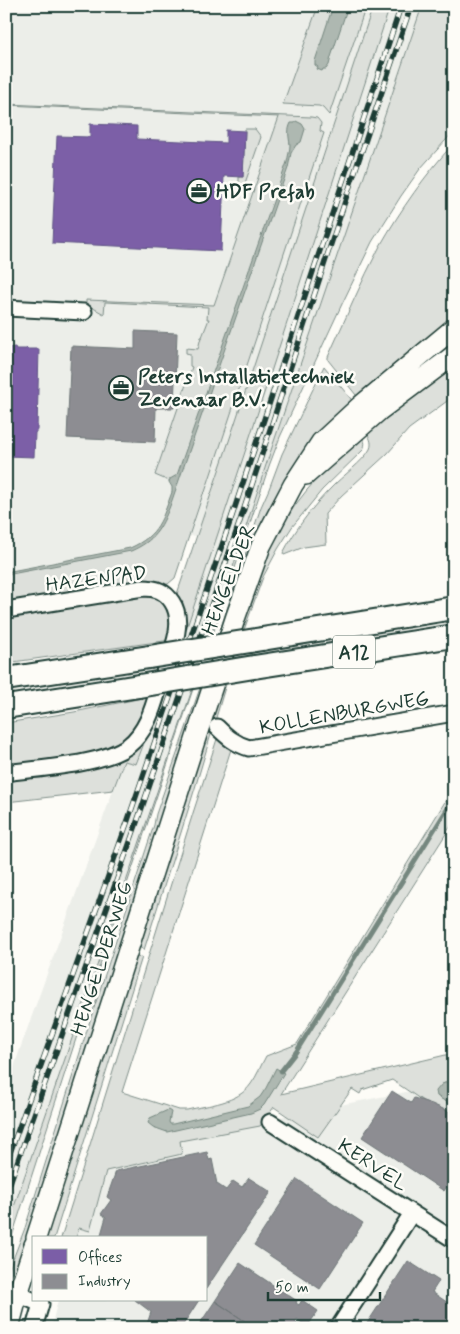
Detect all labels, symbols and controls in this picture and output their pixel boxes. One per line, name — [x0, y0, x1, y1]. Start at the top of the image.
office icon: HDF Prefab — [186, 178, 212, 204]
place label: HDF Prefab — [216, 179, 315, 206]
place label: Peters Installatietechniek Zevenaar B.V. — [138, 364, 355, 414]
office icon: Peters Installatietechniek Zevenaar B.V. — [108, 375, 134, 401]
street label: HENGELDER — [196, 520, 263, 639]
street label: HAZENPAD — [44, 560, 148, 599]
road number: A12 — [333, 636, 375, 669]
street label: KOLLENBURGWEG — [257, 685, 431, 742]
street label: HENGELDERWEG — [65, 878, 140, 1039]
street label: KERVEL — [332, 1133, 413, 1198]
legend — [32, 1236, 208, 1302]
text: Offices — [78, 1248, 122, 1268]
scale bar — [268, 1269, 380, 1301]
text: Industry — [78, 1272, 131, 1292]
text: 50 m — [275, 1278, 309, 1298]

